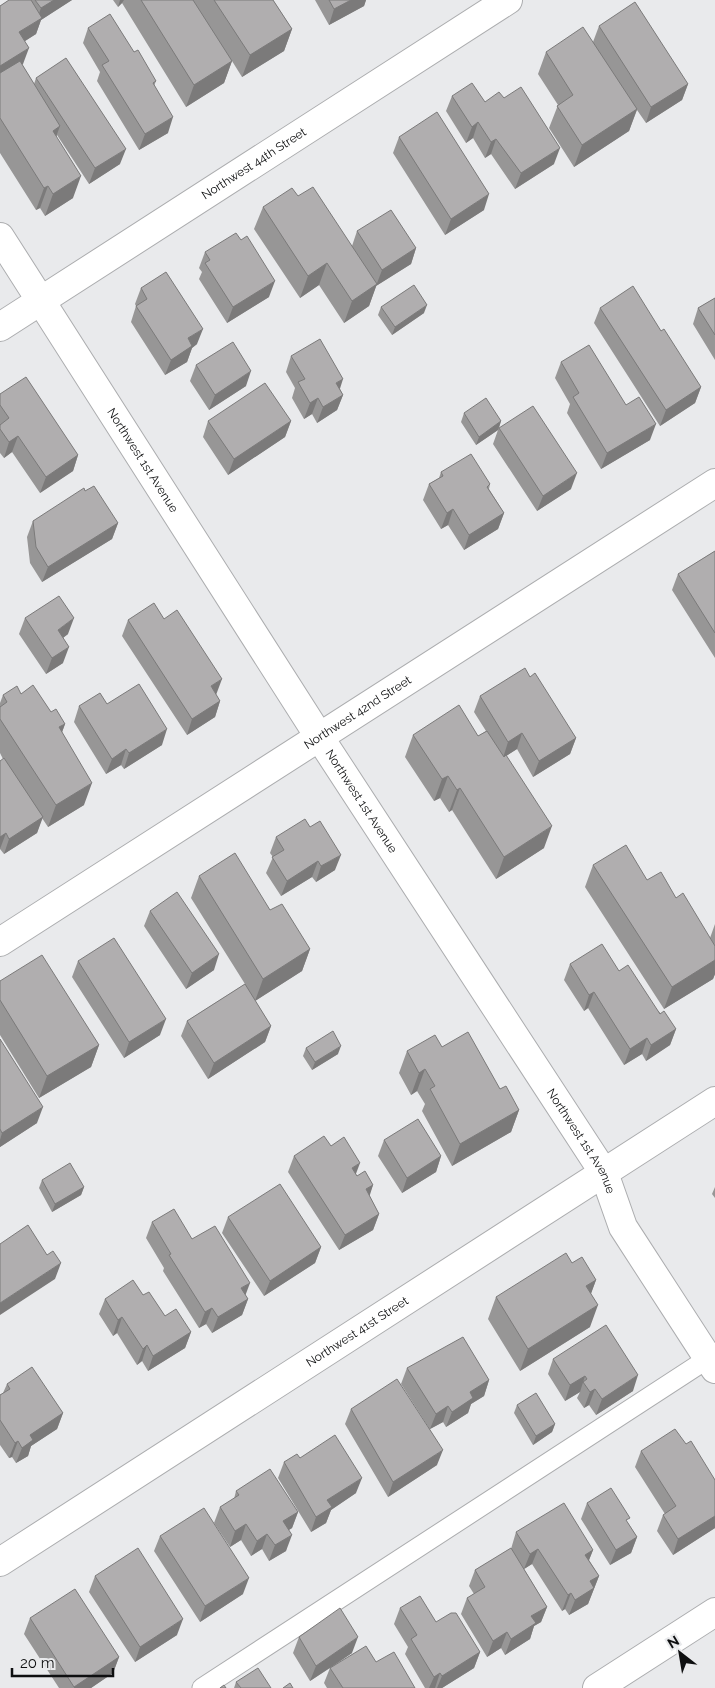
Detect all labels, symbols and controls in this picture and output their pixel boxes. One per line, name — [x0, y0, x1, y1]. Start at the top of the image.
street label: Northwest 44th Street — [199, 125, 309, 202]
street label: Northwest 1st Avenue — [104, 406, 181, 515]
street label: Northwest 42nd Street — [301, 673, 414, 752]
street label: Northwest 1st Avenue — [322, 747, 400, 856]
street label: Northwest 1st Avenue — [544, 1086, 618, 1195]
street label: Northwest 41st Street — [303, 1294, 411, 1370]
north arrow — [655, 1628, 705, 1678]
text: N — [665, 1632, 682, 1651]
scale bar — [12, 1646, 114, 1678]
text: 20 m — [20, 1654, 55, 1672]

